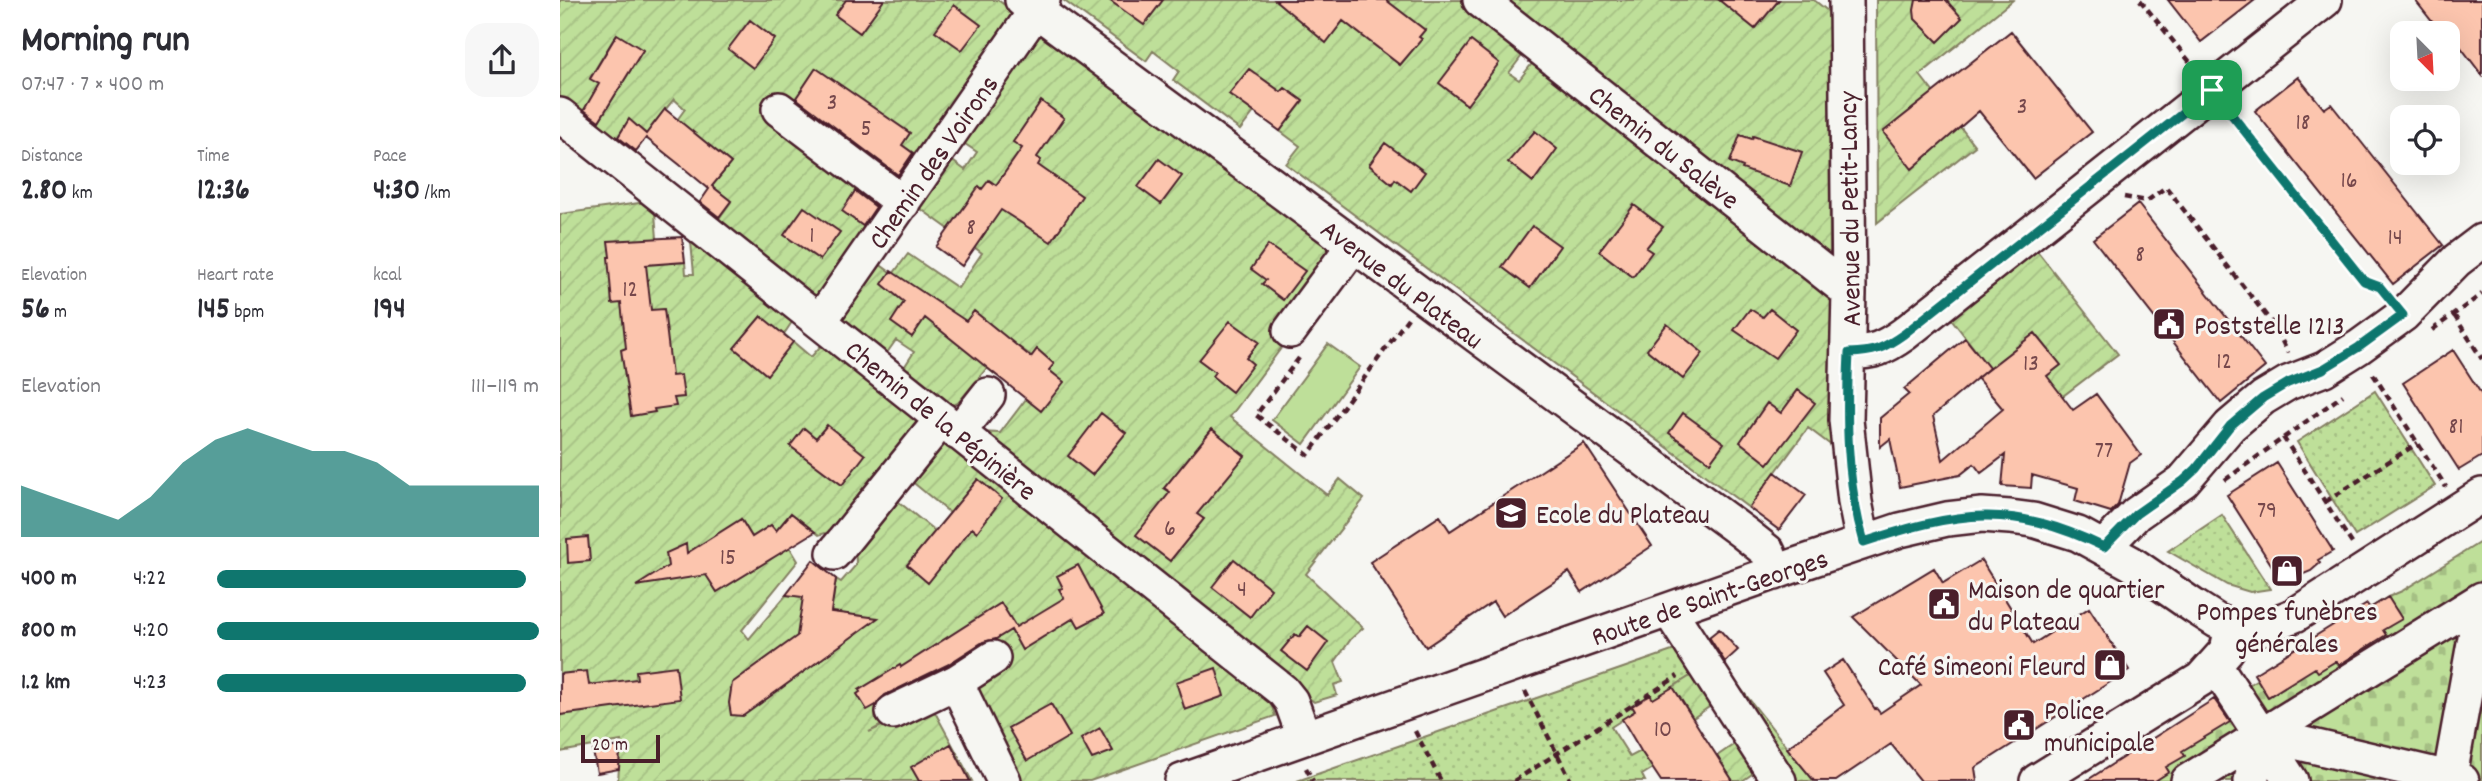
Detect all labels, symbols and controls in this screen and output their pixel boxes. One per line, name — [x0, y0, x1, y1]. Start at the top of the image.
text: Morning run — [21, 15, 190, 70]
north arrow — [2390, 21, 2460, 91]
map controls — [2390, 21, 2460, 175]
button: share — [465, 23, 539, 97]
pin — [2182, 60, 2242, 120]
street label: Chemin des Voirons — [861, 68, 1011, 259]
text: 07:47 · 7 × 400 m — [21, 69, 164, 102]
icon: arrive — [2193, 71, 2231, 109]
street label: Chemin du Salève — [1578, 78, 1746, 222]
house number: 3 — [827, 87, 837, 121]
street label: Avenue du Petit-Lancy — [1831, 90, 1875, 327]
house number: 3 — [2017, 91, 2027, 125]
button: locate — [2390, 105, 2460, 175]
house number: 18 — [2296, 107, 2310, 141]
house number: 5 — [860, 113, 872, 147]
text: Distance — [21, 144, 83, 171]
text: Time — [197, 144, 230, 171]
text: Pace — [373, 144, 407, 171]
house number: 16 — [2340, 165, 2358, 199]
text: 2.80 — [21, 171, 67, 214]
text: 12:36 — [197, 171, 250, 214]
text: 4:30 — [373, 171, 420, 214]
text: km — [67, 181, 93, 208]
text: /km — [420, 181, 451, 208]
house number: 8 — [966, 212, 976, 246]
street label: Avenue du Plateau — [1310, 212, 1490, 362]
house number: 1 — [809, 220, 815, 254]
house number: 14 — [2387, 222, 2403, 256]
house number: 8 — [2135, 239, 2145, 273]
text: Elevation — [21, 263, 87, 290]
text: Heart rate — [197, 263, 274, 290]
text: kcal — [373, 263, 402, 290]
house number: 12 — [622, 274, 638, 308]
text: 56 — [21, 290, 50, 333]
text: 145 — [197, 290, 230, 333]
text: 194 — [373, 290, 406, 333]
text: m — [50, 300, 67, 327]
text: bpm — [230, 300, 264, 327]
public building icon: Poststelle 1213 — [2150, 305, 2188, 343]
place label: Poststelle 1213 — [2194, 309, 2345, 349]
street label: Chemin de la Pépinière — [834, 333, 1043, 513]
house number: 12 — [2216, 346, 2232, 380]
house number: 13 — [2023, 348, 2039, 382]
text: Elevation — [21, 371, 101, 404]
text: 111–119 m — [471, 371, 539, 404]
house number: 81 — [2449, 411, 2463, 445]
house number: 77 — [2095, 435, 2113, 469]
school or university icon: Ecole du Plateau — [1492, 494, 1530, 532]
house number: 79 — [2257, 495, 2277, 529]
place label: Ecole du Plateau — [1536, 498, 1710, 538]
house number: 6 — [1164, 513, 1176, 547]
street label: Route de Saint-Georges — [1587, 541, 1834, 660]
house number: 15 — [720, 542, 736, 576]
shop icon: Pompes funèbres générales — [2268, 552, 2306, 590]
text: 400 m — [21, 563, 77, 596]
text: 4:22 — [133, 563, 166, 596]
place label: Maison de quartier du Plateau — [1968, 573, 2165, 645]
house number: 4 — [1237, 574, 1247, 608]
public building icon: Maison de quartier du Plateau — [1925, 585, 1963, 623]
place label: Pompes funèbres générales — [2196, 595, 2378, 667]
text: 800 m — [21, 615, 76, 648]
text: 4:20 — [133, 615, 169, 648]
shop icon: Café Simeoni Fleurd — [2091, 646, 2129, 684]
place label: Café Simeoni Fleurd — [1878, 650, 2086, 690]
text: 1.2 km — [21, 667, 70, 700]
text: 4:23 — [133, 667, 167, 700]
place label: Police municipale — [2044, 694, 2155, 766]
public building icon: Police municipale — [2000, 706, 2038, 744]
house number: 10 — [1654, 714, 1672, 748]
scale bar — [581, 732, 660, 764]
text: 20 m — [592, 733, 628, 760]

